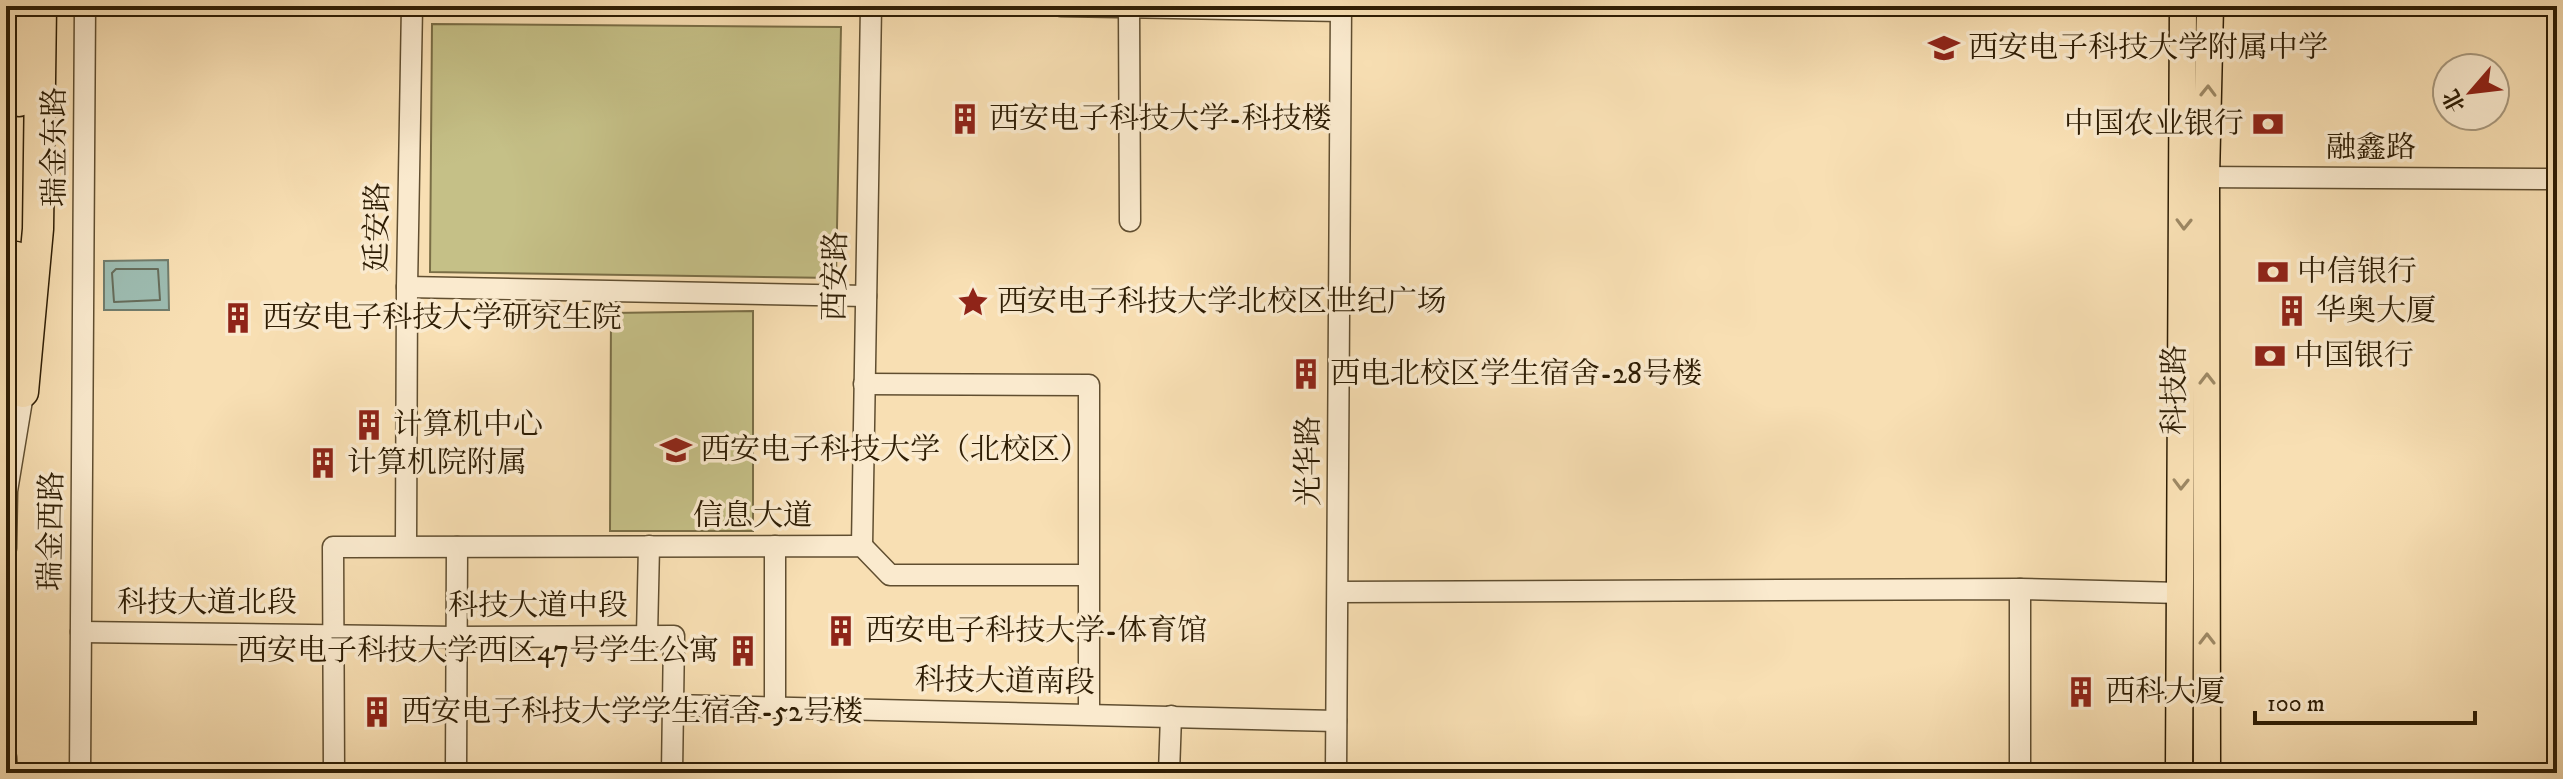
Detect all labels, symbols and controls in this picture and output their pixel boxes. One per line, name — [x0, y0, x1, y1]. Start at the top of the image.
place label: 西安电子科技大学附属中学 — [1968, 30, 2328, 67]
school or university icon: 西安电子科技大学附属中学 — [1927, 31, 1961, 65]
north arrow — [2431, 52, 2511, 132]
one-way arrow — [2199, 84, 2217, 97]
text: 北 — [2438, 85, 2472, 117]
street label: 瑞金东路 — [37, 87, 74, 207]
place label: 西安电子科技大学-科技楼 — [989, 101, 1331, 138]
building icon: 西安电子科技大学-科技楼 — [948, 102, 982, 136]
place label: 中国农业银行 — [2064, 106, 2244, 143]
bank icon: 中国农业银行 — [2251, 107, 2285, 141]
street label: 融鑫路 — [2326, 130, 2416, 167]
street label: 延安路 — [359, 182, 397, 272]
one-way arrow — [2175, 218, 2192, 231]
street label: 西安路 — [817, 231, 855, 321]
place label: 中信银行 — [2297, 254, 2417, 291]
bank icon: 中信银行 — [2256, 255, 2290, 289]
place label: 西安电子科技大学北校区世纪广场 — [997, 284, 1447, 321]
place icon: 西安电子科技大学北校区世纪广场 — [956, 285, 990, 319]
place label: 华奥大厦 — [2316, 293, 2436, 330]
building icon: 华奥大厦 — [2275, 294, 2309, 328]
place label: 西安电子科技大学研究生院 — [262, 300, 622, 337]
building icon: 西安电子科技大学研究生院 — [221, 301, 255, 335]
place label: 中国银行 — [2294, 338, 2414, 375]
bank icon: 中国银行 — [2253, 339, 2287, 373]
street label: 科技路 — [2157, 345, 2194, 435]
place label: 西电北校区学生宿舍-28号楼 — [1330, 356, 1702, 393]
building icon: 西电北校区学生宿舍-28号楼 — [1289, 357, 1323, 391]
one-way arrow — [2198, 372, 2216, 385]
place label: 计算机中心 — [393, 407, 543, 444]
building icon: 计算机中心 — [352, 408, 386, 442]
street label: 光华路 — [1291, 416, 1328, 506]
place label: 西安电子科技大学（北校区） — [700, 432, 1090, 469]
school or university icon: 西安电子科技大学（北校区） — [659, 433, 693, 467]
place label: 计算机院附属 — [347, 445, 527, 482]
building icon: 计算机院附属 — [306, 446, 340, 480]
street label: 瑞金西路 — [32, 471, 72, 591]
one-way arrow — [2172, 478, 2190, 491]
street label: 信息大道 — [693, 498, 813, 535]
street label: 科技大道北段 — [117, 585, 297, 622]
street label: 科技大道中段 — [448, 588, 628, 625]
place label: 西安电子科技大学-体育馆 — [865, 613, 1207, 650]
building icon: 西安电子科技大学-体育馆 — [824, 614, 858, 648]
one-way arrow — [2198, 632, 2216, 645]
place label: 西安电子科技大学西区47号学生公寓 — [237, 633, 719, 670]
building icon: 西安电子科技大学西区47号学生公寓 — [726, 634, 760, 668]
street label: 科技大道南段 — [915, 662, 1095, 702]
place label: 西科大厦 — [2105, 674, 2225, 711]
building icon: 西科大厦 — [2064, 675, 2098, 709]
scale bar — [2255, 675, 2475, 725]
text: 100 m — [2267, 689, 2325, 719]
place label: 西安电子科技大学学生宿舍-52号楼 — [401, 694, 863, 731]
building icon: 西安电子科技大学学生宿舍-52号楼 — [360, 695, 394, 729]

